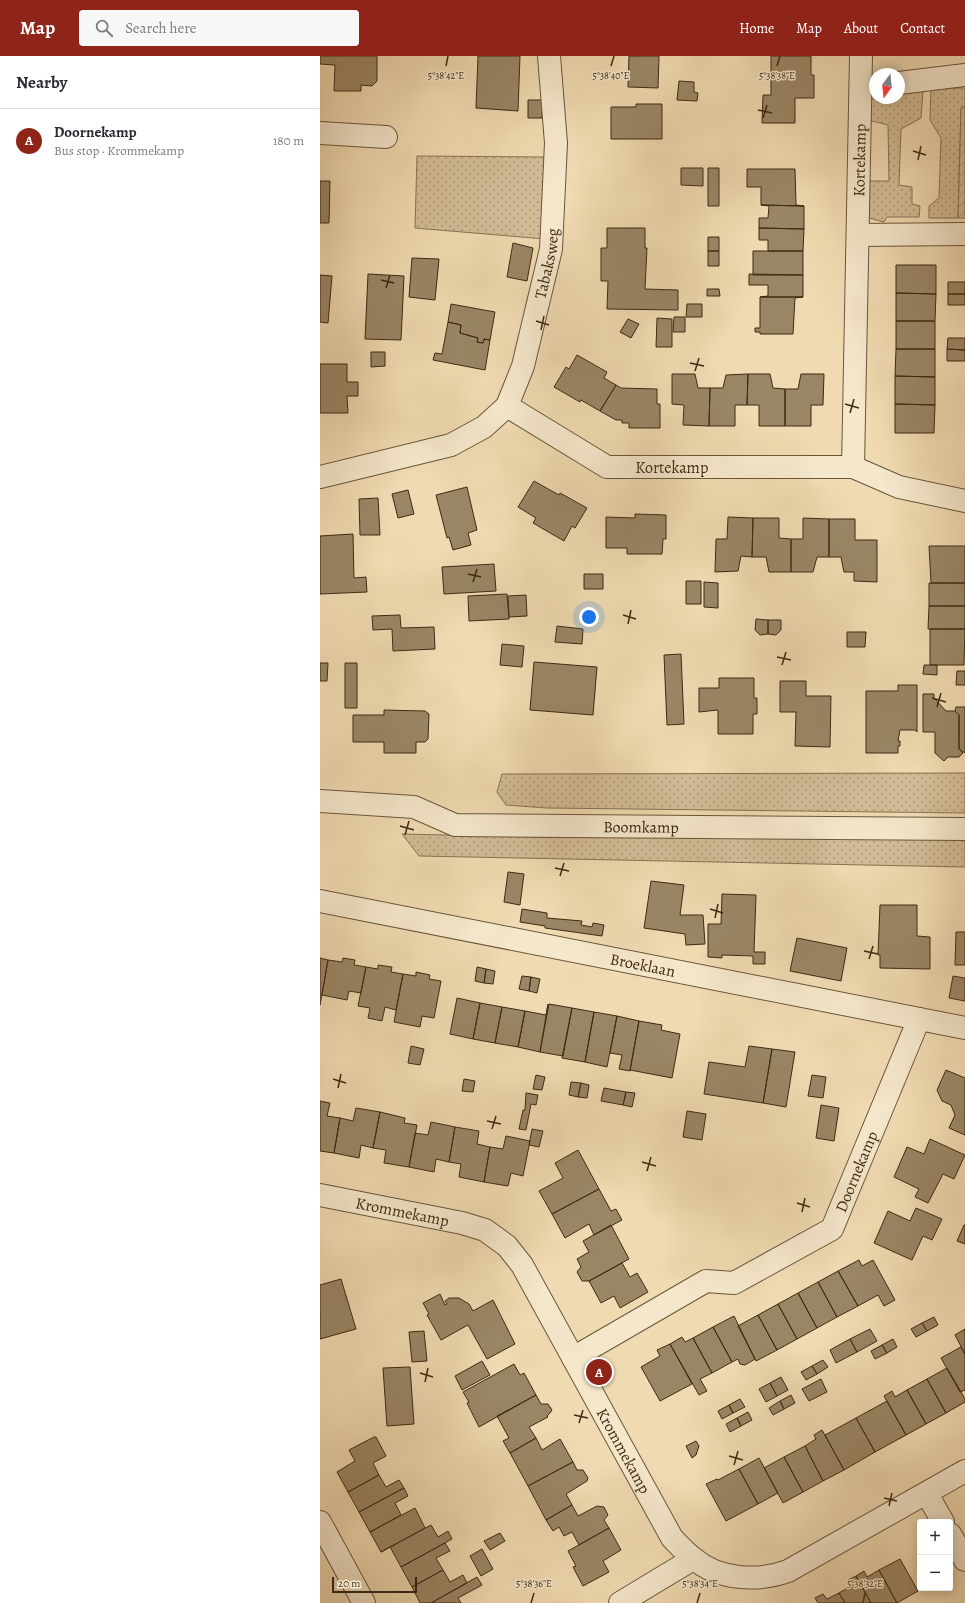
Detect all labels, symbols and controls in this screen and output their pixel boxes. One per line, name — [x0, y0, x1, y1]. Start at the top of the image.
search box — [79, 10, 359, 46]
text: Map — [20, 15, 55, 41]
icon: search — [93, 17, 115, 39]
text: Search here — [125, 18, 197, 38]
text: Home — [739, 19, 774, 38]
text: Map — [796, 19, 822, 38]
text: About — [844, 19, 878, 38]
text: Contact — [900, 19, 945, 38]
north arrow — [869, 68, 905, 104]
text: 5°38'42"E — [428, 69, 464, 82]
text: 5°38'40"E — [593, 69, 630, 82]
text: 5°38'38"E — [759, 69, 795, 82]
text: Nearby — [16, 71, 67, 94]
text: Doornekamp — [54, 122, 137, 142]
street label: Kortekamp — [848, 123, 872, 197]
text: A — [25, 132, 33, 149]
text: 180 m — [273, 132, 304, 149]
text: Bus stop · Krommekamp — [54, 142, 184, 159]
street label: Tabaksweg — [529, 228, 564, 301]
street label: Kortekamp — [635, 457, 708, 479]
your location — [579, 607, 599, 627]
street label: Boomkamp — [603, 816, 679, 839]
street label: Broeklaan — [608, 948, 677, 983]
street label: Doornekamp — [830, 1128, 883, 1216]
street label: Krommekamp — [354, 1192, 451, 1232]
pin: A — [586, 1357, 612, 1387]
street label: Krommekamp — [591, 1404, 656, 1498]
map controls — [917, 1519, 953, 1591]
button: + — [917, 1519, 953, 1555]
button: − — [917, 1555, 953, 1591]
scale bar — [332, 1575, 417, 1594]
text: 20 m — [338, 1576, 360, 1591]
text: 5°38'36"E — [516, 1577, 552, 1590]
text: 5°38'34"E — [682, 1577, 718, 1590]
text: 5°38'32"E — [847, 1577, 883, 1590]

